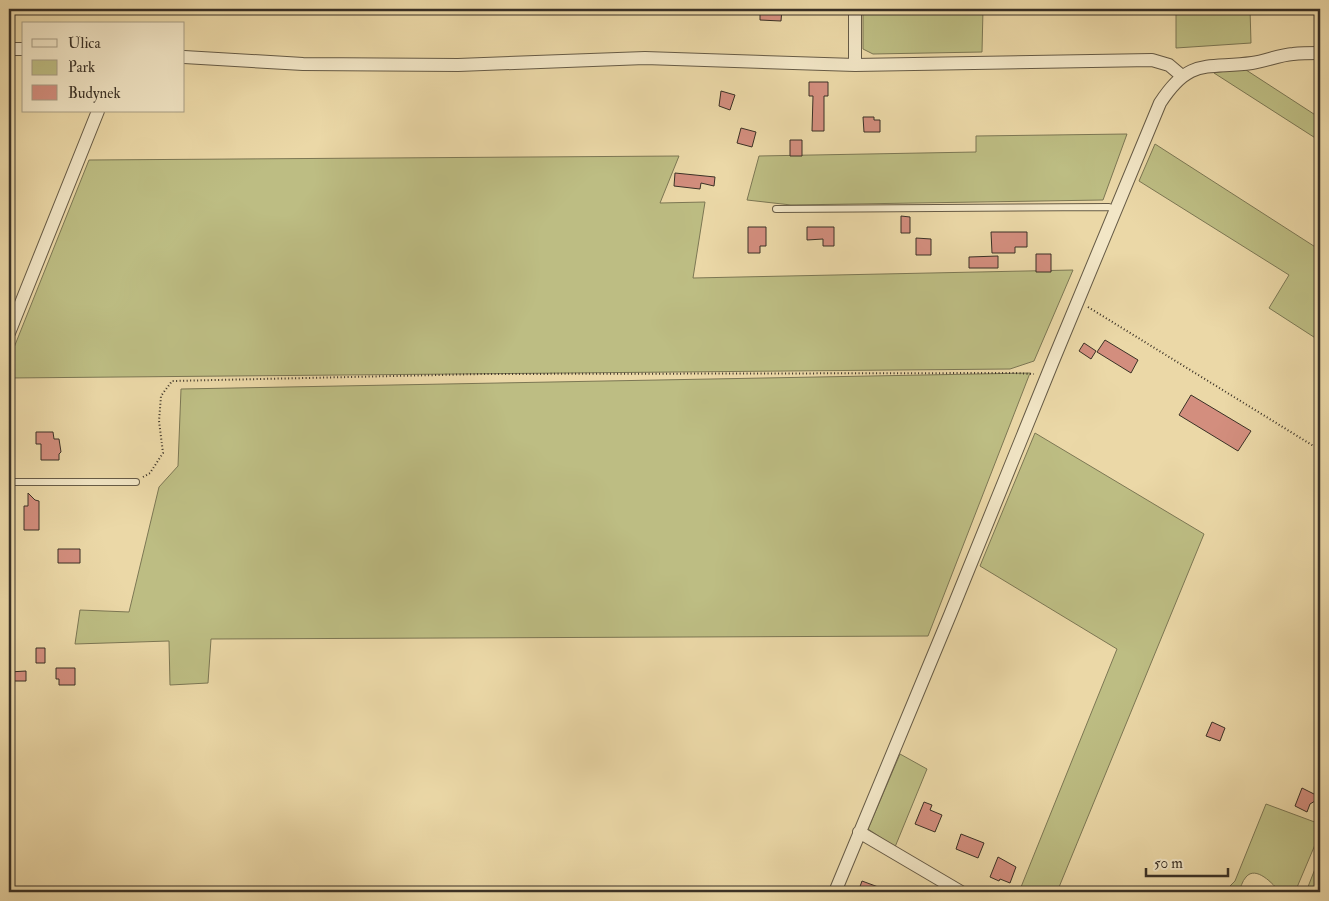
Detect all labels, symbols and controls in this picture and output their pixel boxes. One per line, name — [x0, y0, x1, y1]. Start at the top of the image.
legend — [22, 22, 185, 112]
text: Ulica — [68, 34, 101, 53]
text: Park — [68, 58, 95, 77]
text: Budynek — [68, 84, 121, 103]
scale bar — [1146, 846, 1229, 878]
text: 50 m — [1154, 854, 1183, 873]

